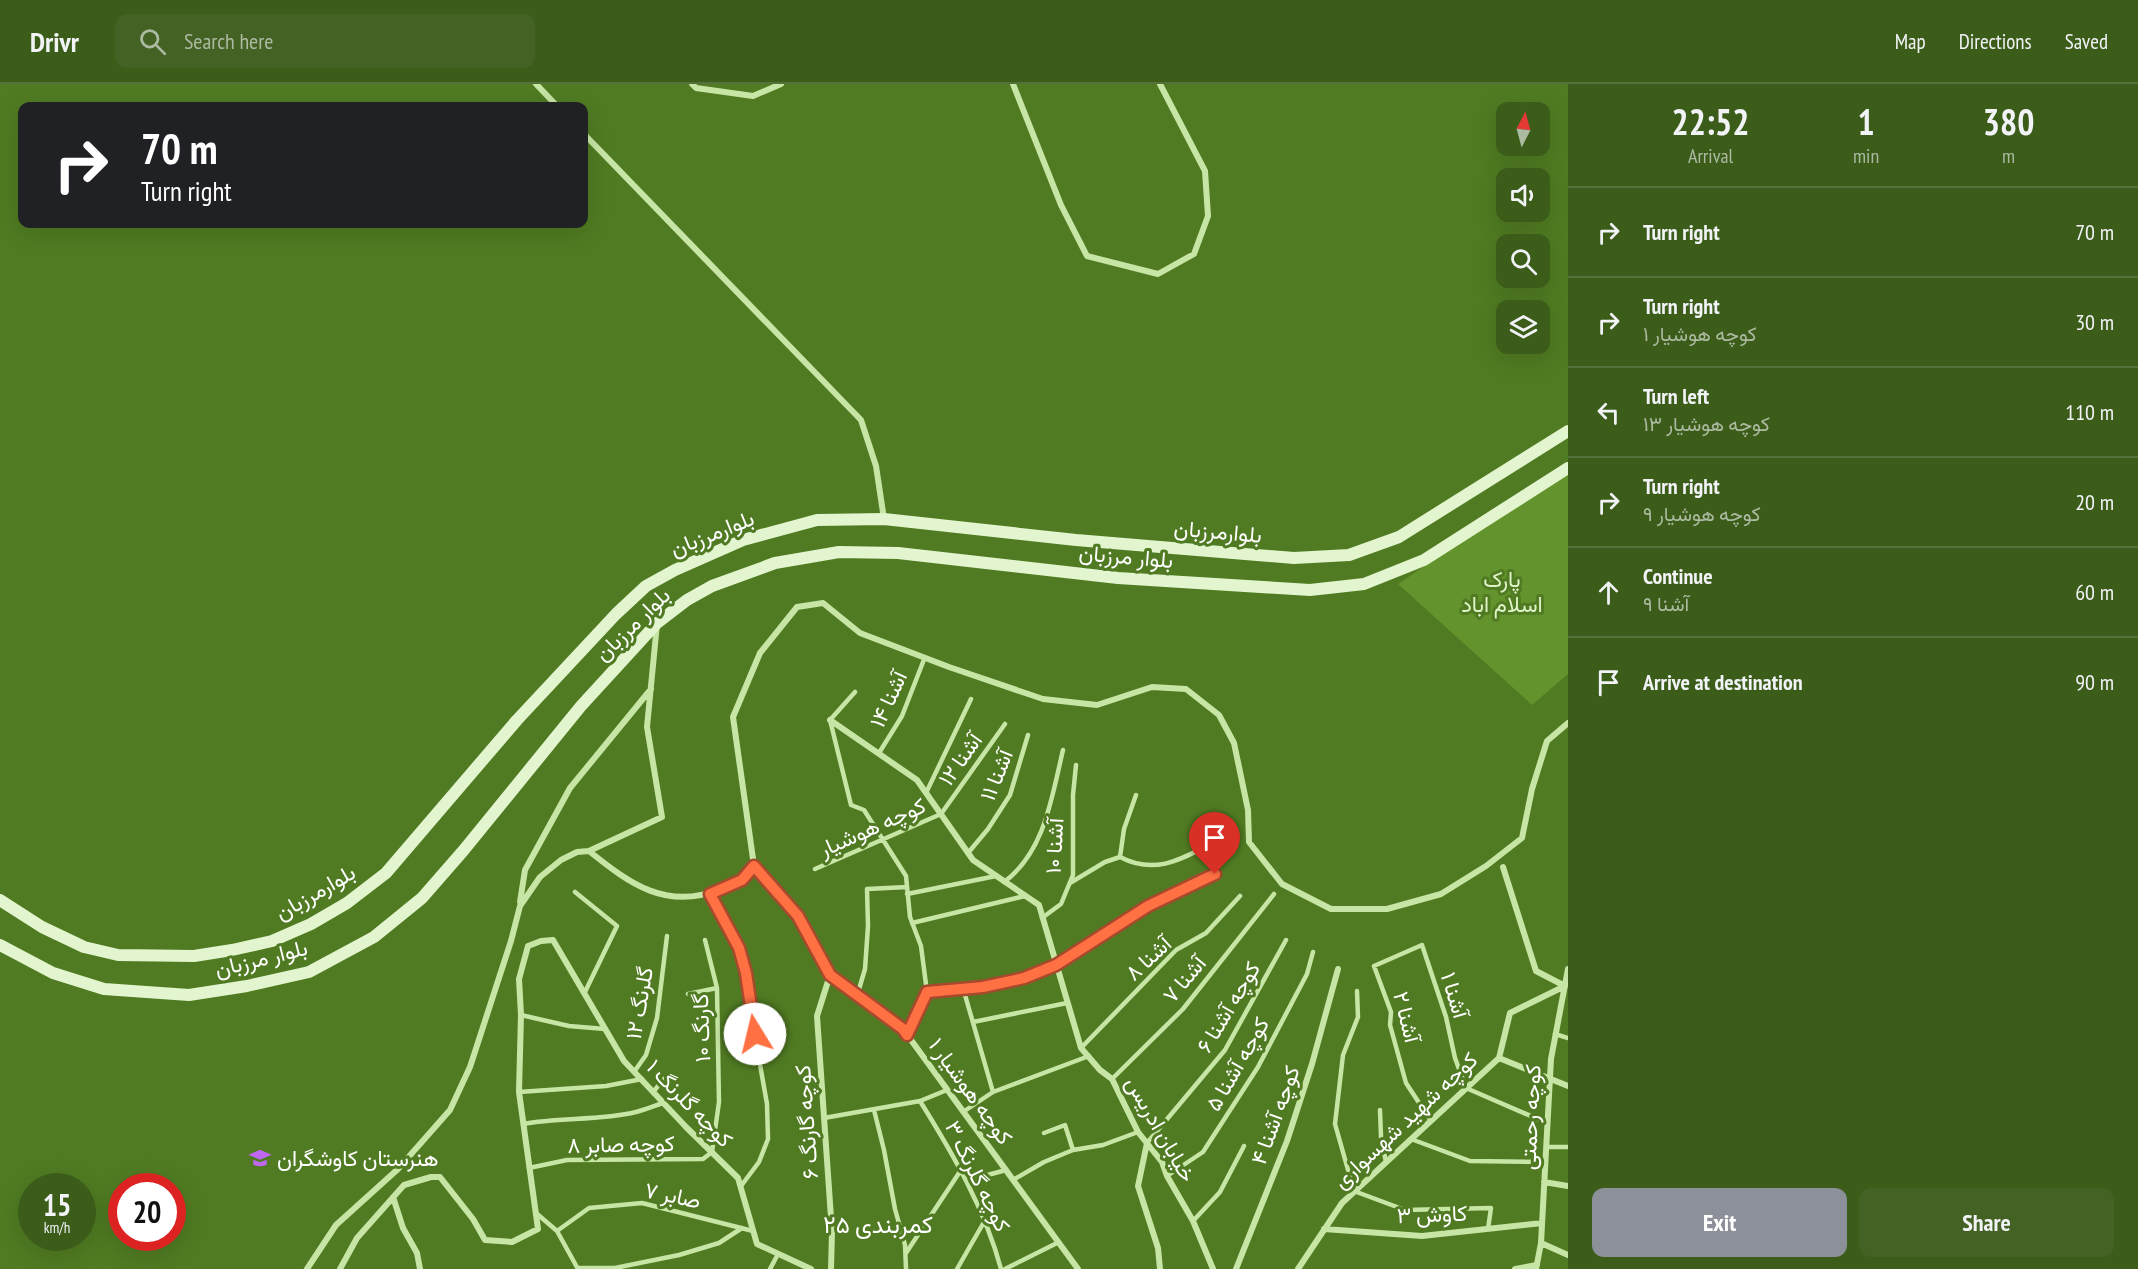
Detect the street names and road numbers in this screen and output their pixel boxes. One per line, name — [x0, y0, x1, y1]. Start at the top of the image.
street label: بلوارمرزبان — [666, 503, 758, 563]
street label: بلوارمرزبان — [1173, 513, 1263, 549]
street label: بلوار مرزبان — [1078, 538, 1174, 574]
street label: بلوار مرزبان — [588, 581, 676, 667]
street label: آشنا ۱۴ — [863, 665, 914, 732]
street label: آشنا ۱۲ — [932, 726, 989, 791]
street label: آشنا ۱۱ — [973, 743, 1020, 805]
street label: کوچه هوشیار — [813, 791, 930, 864]
street label: آشنا ۱۰ — [1039, 815, 1070, 875]
street label: بلوارمرزبان — [270, 858, 360, 926]
street label: آشنا ۸ — [1119, 928, 1178, 986]
street label: بلوار مرزبان — [212, 933, 310, 983]
street label: آشنا ۷ — [1156, 948, 1213, 1008]
street label: کوچه آشنا ۶ — [1190, 956, 1267, 1058]
street label: گلرنگ ۱۲ — [619, 964, 659, 1042]
street label: آشنا ۱ — [1435, 969, 1476, 1023]
street label: آشنا ۲ — [1387, 988, 1427, 1047]
street label: گارنگ ۱۰ — [686, 993, 716, 1063]
street label: کوچه آشنا ۵ — [1199, 1012, 1276, 1116]
street label: کوچه هوشیار ۱ — [922, 1032, 1019, 1151]
street label: کوچه شهید شهسواری — [1327, 1046, 1484, 1195]
street label: کوچه گلرنگ ۱ — [640, 1053, 739, 1154]
street label: کوچه آشنا ۴ — [1244, 1061, 1307, 1169]
street label: کوچه رحمتی — [1513, 1063, 1548, 1171]
street label: کوچه گارنگ ۶ — [788, 1064, 825, 1180]
street label: خیابان ادریس — [1120, 1071, 1202, 1187]
street label: کوچه گلرنگ ۳ — [938, 1116, 1017, 1237]
street label: کوچه صابر ۸ — [567, 1129, 675, 1160]
street label: صابر ۷ — [642, 1175, 704, 1215]
street label: کاوش ۳ — [1396, 1199, 1468, 1229]

